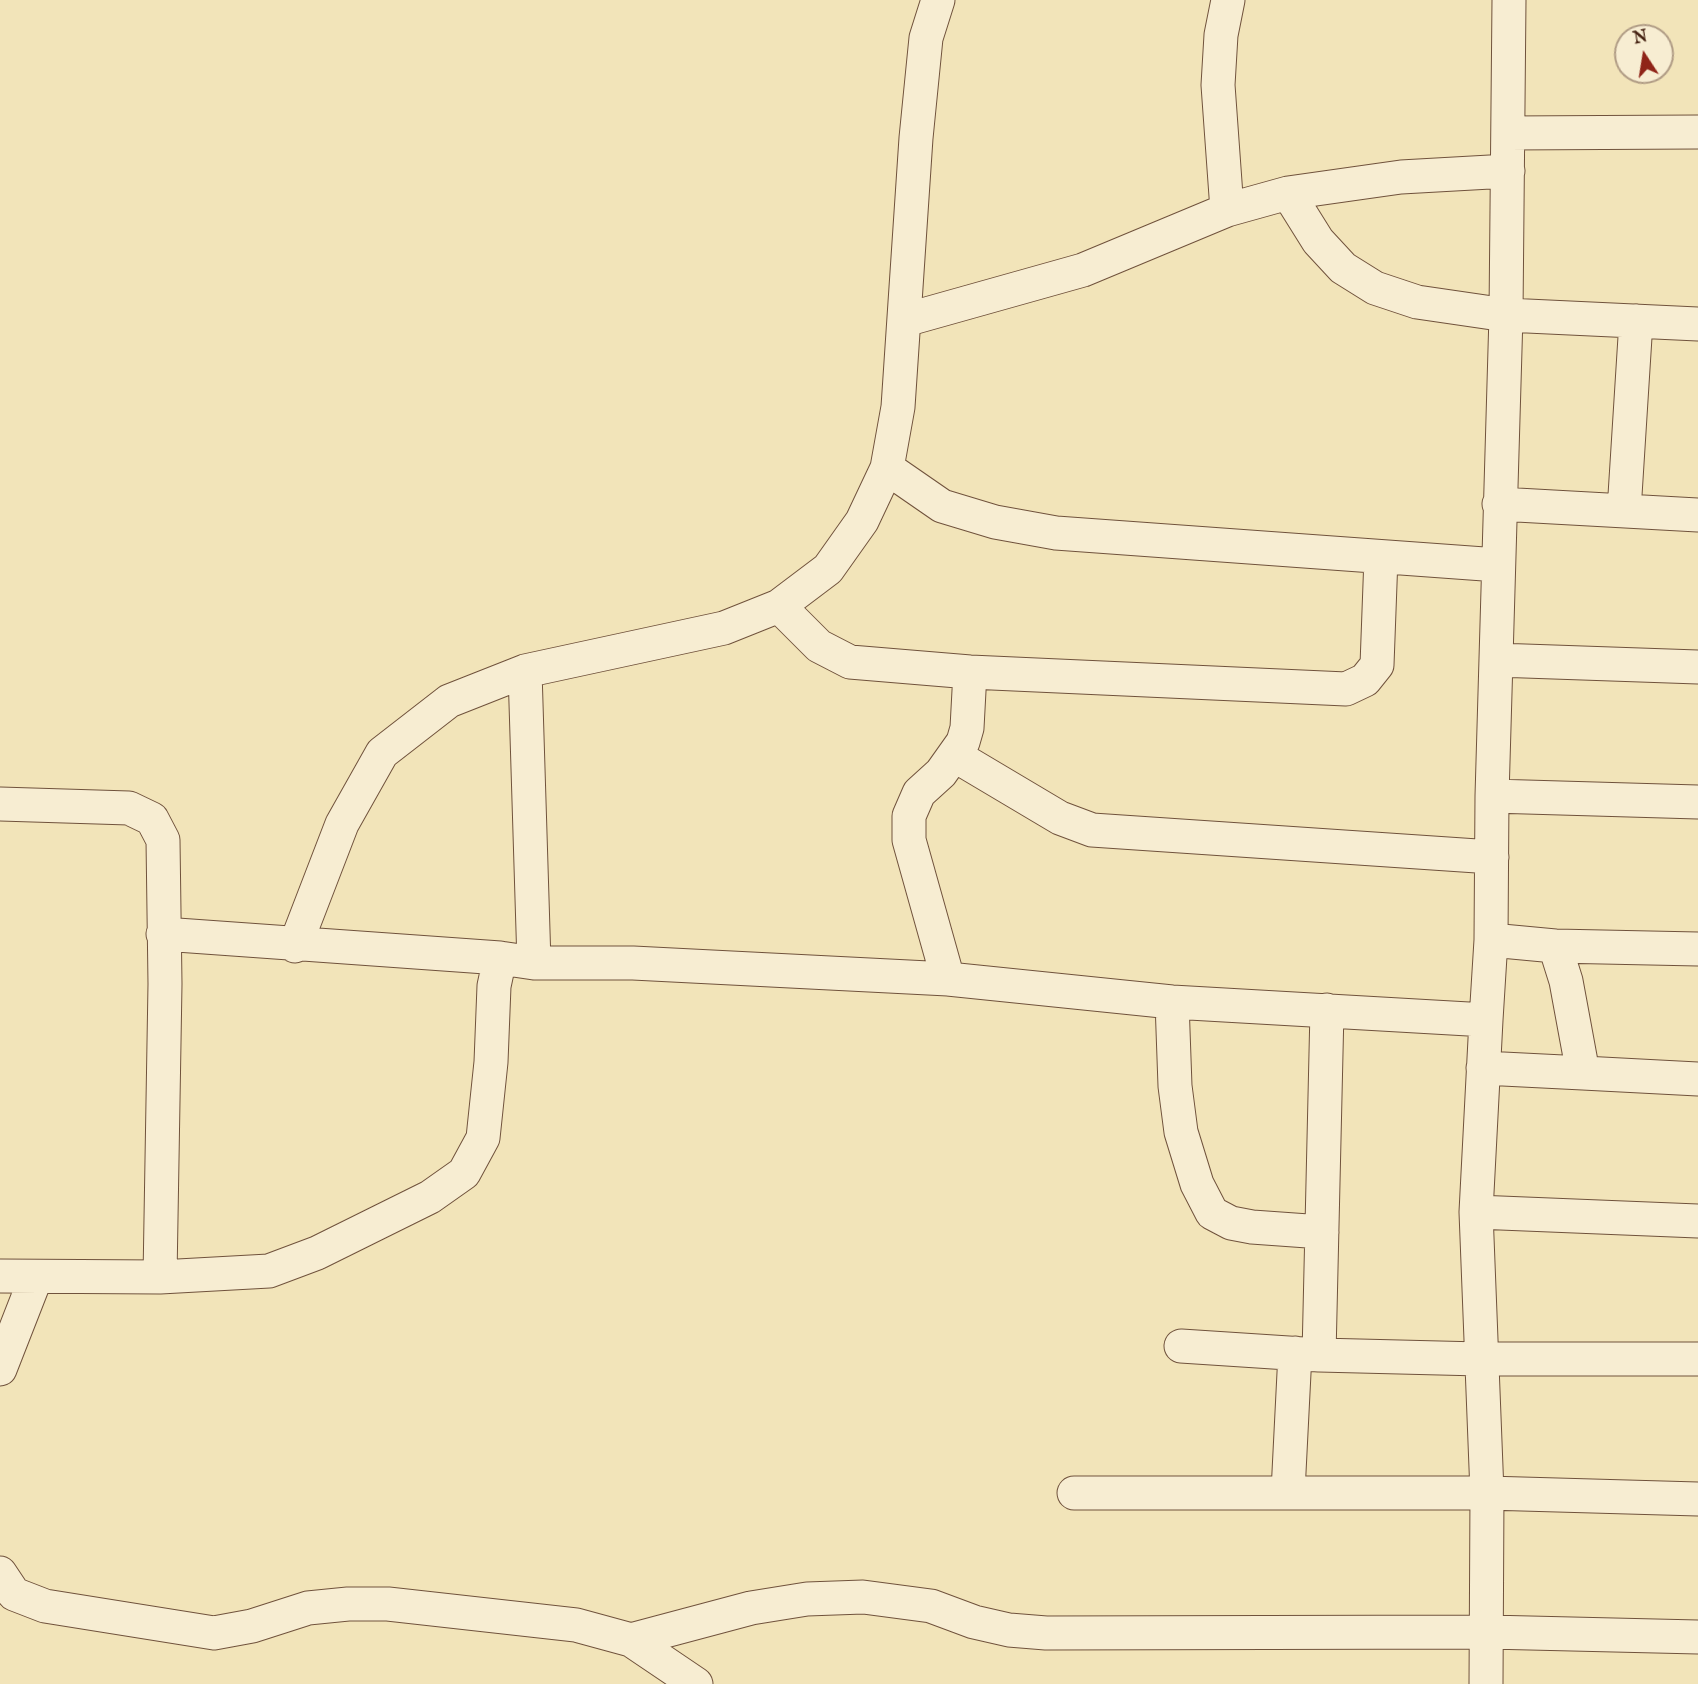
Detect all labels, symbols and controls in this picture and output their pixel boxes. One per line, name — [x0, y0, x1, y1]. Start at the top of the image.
north arrow — [1614, 24, 1674, 84]
text: N — [1632, 27, 1650, 50]

